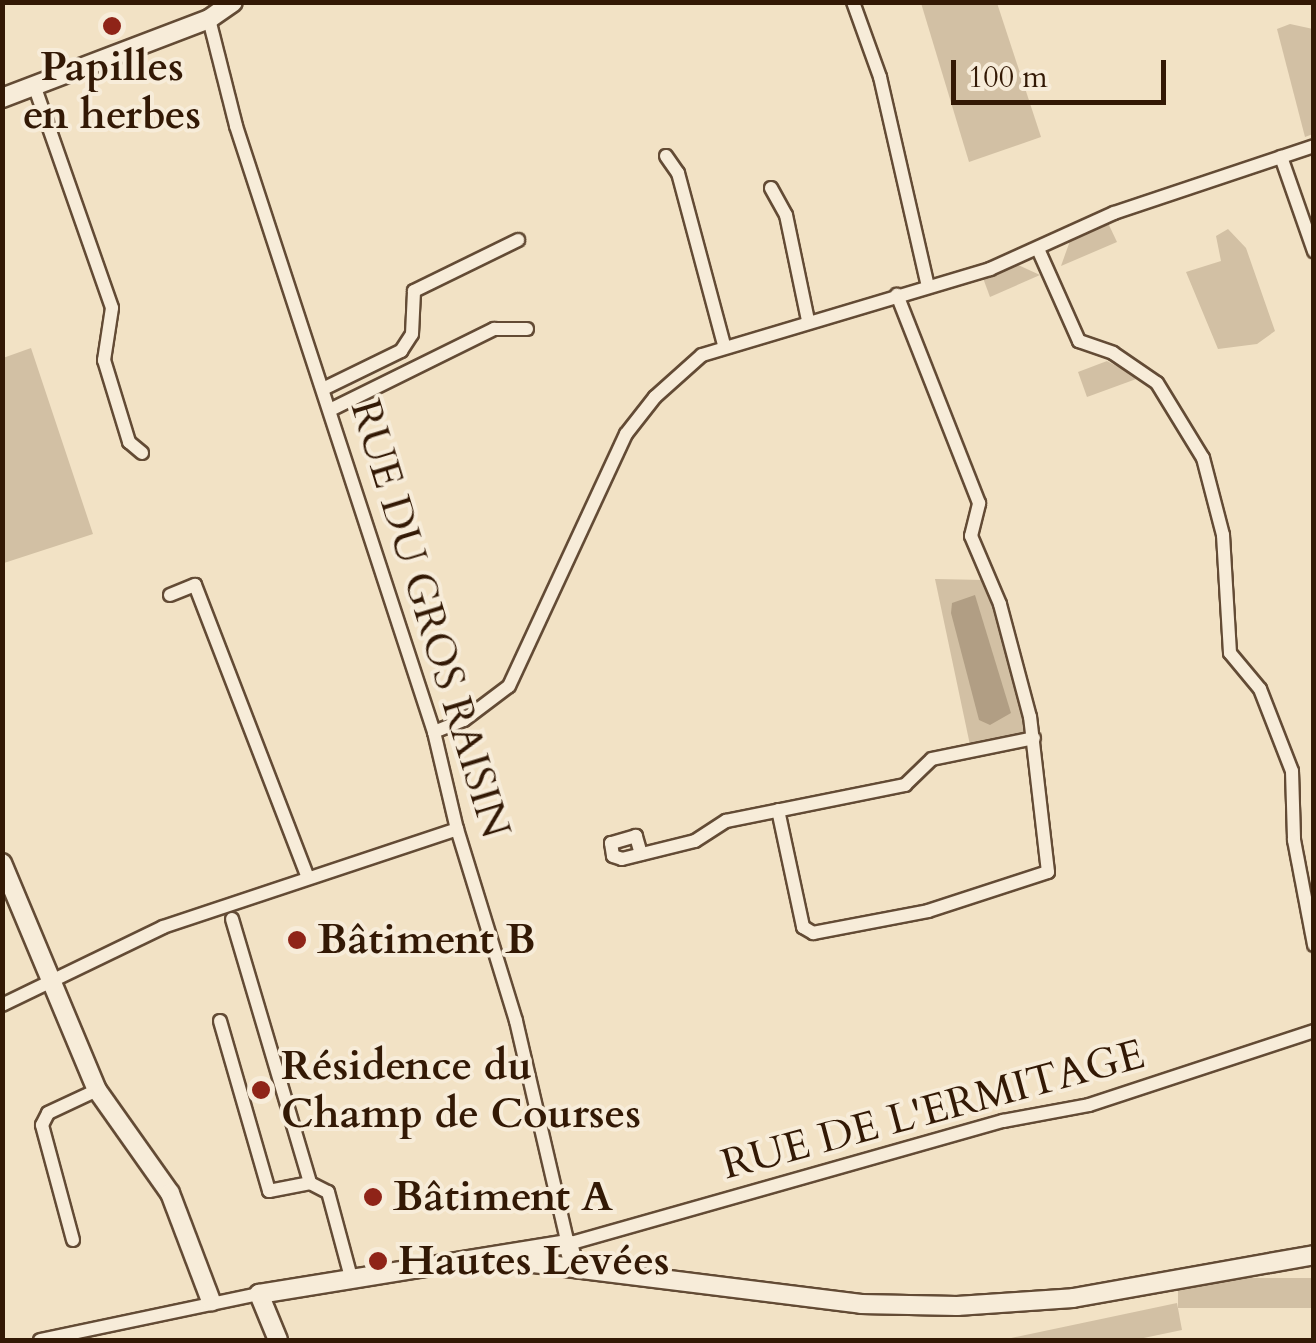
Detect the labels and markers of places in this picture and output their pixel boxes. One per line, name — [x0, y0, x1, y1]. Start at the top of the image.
marker: Papilles en herbes — [101, 15, 123, 37]
place label: Papilles en herbes — [23, 42, 201, 140]
place label: Bâtiment B — [317, 915, 536, 965]
marker: Bâtiment B — [286, 929, 308, 951]
place label: Résidence du Champ de Courses — [281, 1041, 641, 1140]
marker: Résidence du Champ de Courses — [250, 1079, 272, 1101]
place label: Bâtiment A — [393, 1172, 613, 1222]
marker: Bâtiment A — [362, 1186, 384, 1208]
place label: Hautes Levées — [398, 1236, 670, 1286]
marker: Hautes Levées — [367, 1250, 389, 1272]

